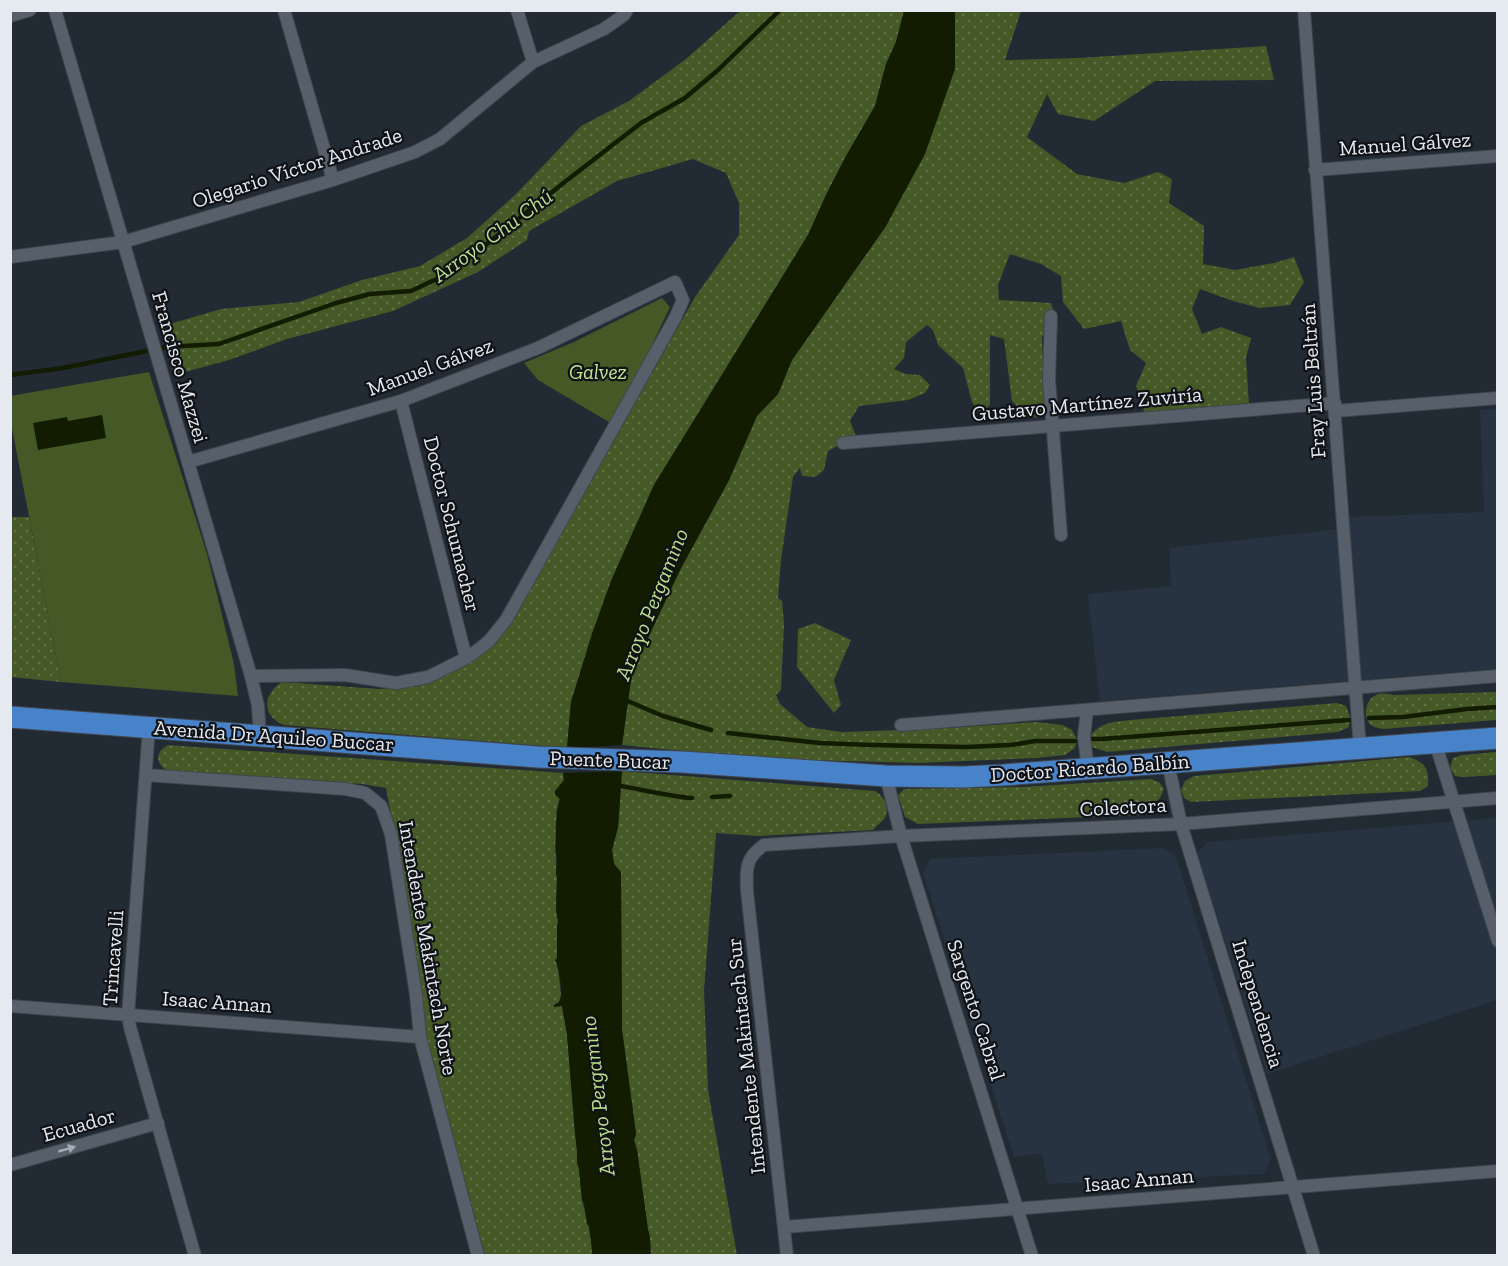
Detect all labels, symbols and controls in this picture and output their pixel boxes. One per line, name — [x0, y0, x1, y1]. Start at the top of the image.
street label: Olegario Víctor Andrade — [189, 122, 405, 213]
street label: Manuel Gálvez — [1338, 126, 1472, 161]
water label: Arroyo Chu Chú — [426, 183, 558, 289]
street label: Francisco Mazzei — [147, 288, 214, 446]
street label: Fray Luis Beltrán — [1295, 303, 1330, 459]
street label: Manuel Gálvez — [363, 332, 497, 401]
park label: Galvez — [569, 359, 627, 384]
street label: Gustavo Martínez Zuviría — [971, 381, 1203, 426]
street label: Doctor Schumacher — [419, 434, 486, 614]
water label: Arroyo Pergamino — [608, 524, 694, 685]
street label: Avenida Dr Aquileo Buccar — [153, 715, 395, 756]
street label: Puente Bucar — [549, 745, 671, 774]
street label: Doctor Ricardo Balbín — [990, 748, 1190, 787]
street label: Colectora — [1079, 792, 1167, 821]
street label: Intendente Makintach Norte — [394, 819, 463, 1077]
street label: Trincavelli — [97, 909, 128, 1007]
street label: Sargento Cabral — [942, 936, 1011, 1084]
street label: Intendente Makintach Sur — [721, 937, 770, 1175]
street label: Independencia — [1227, 937, 1290, 1071]
street label: Isaac Annan — [161, 985, 273, 1018]
water label: Arroyo Pergamino — [574, 1014, 621, 1179]
street label: Ecuador — [39, 1102, 118, 1147]
one-way arrow — [58, 1144, 76, 1153]
street label: Isaac Annan — [1083, 1162, 1195, 1197]

